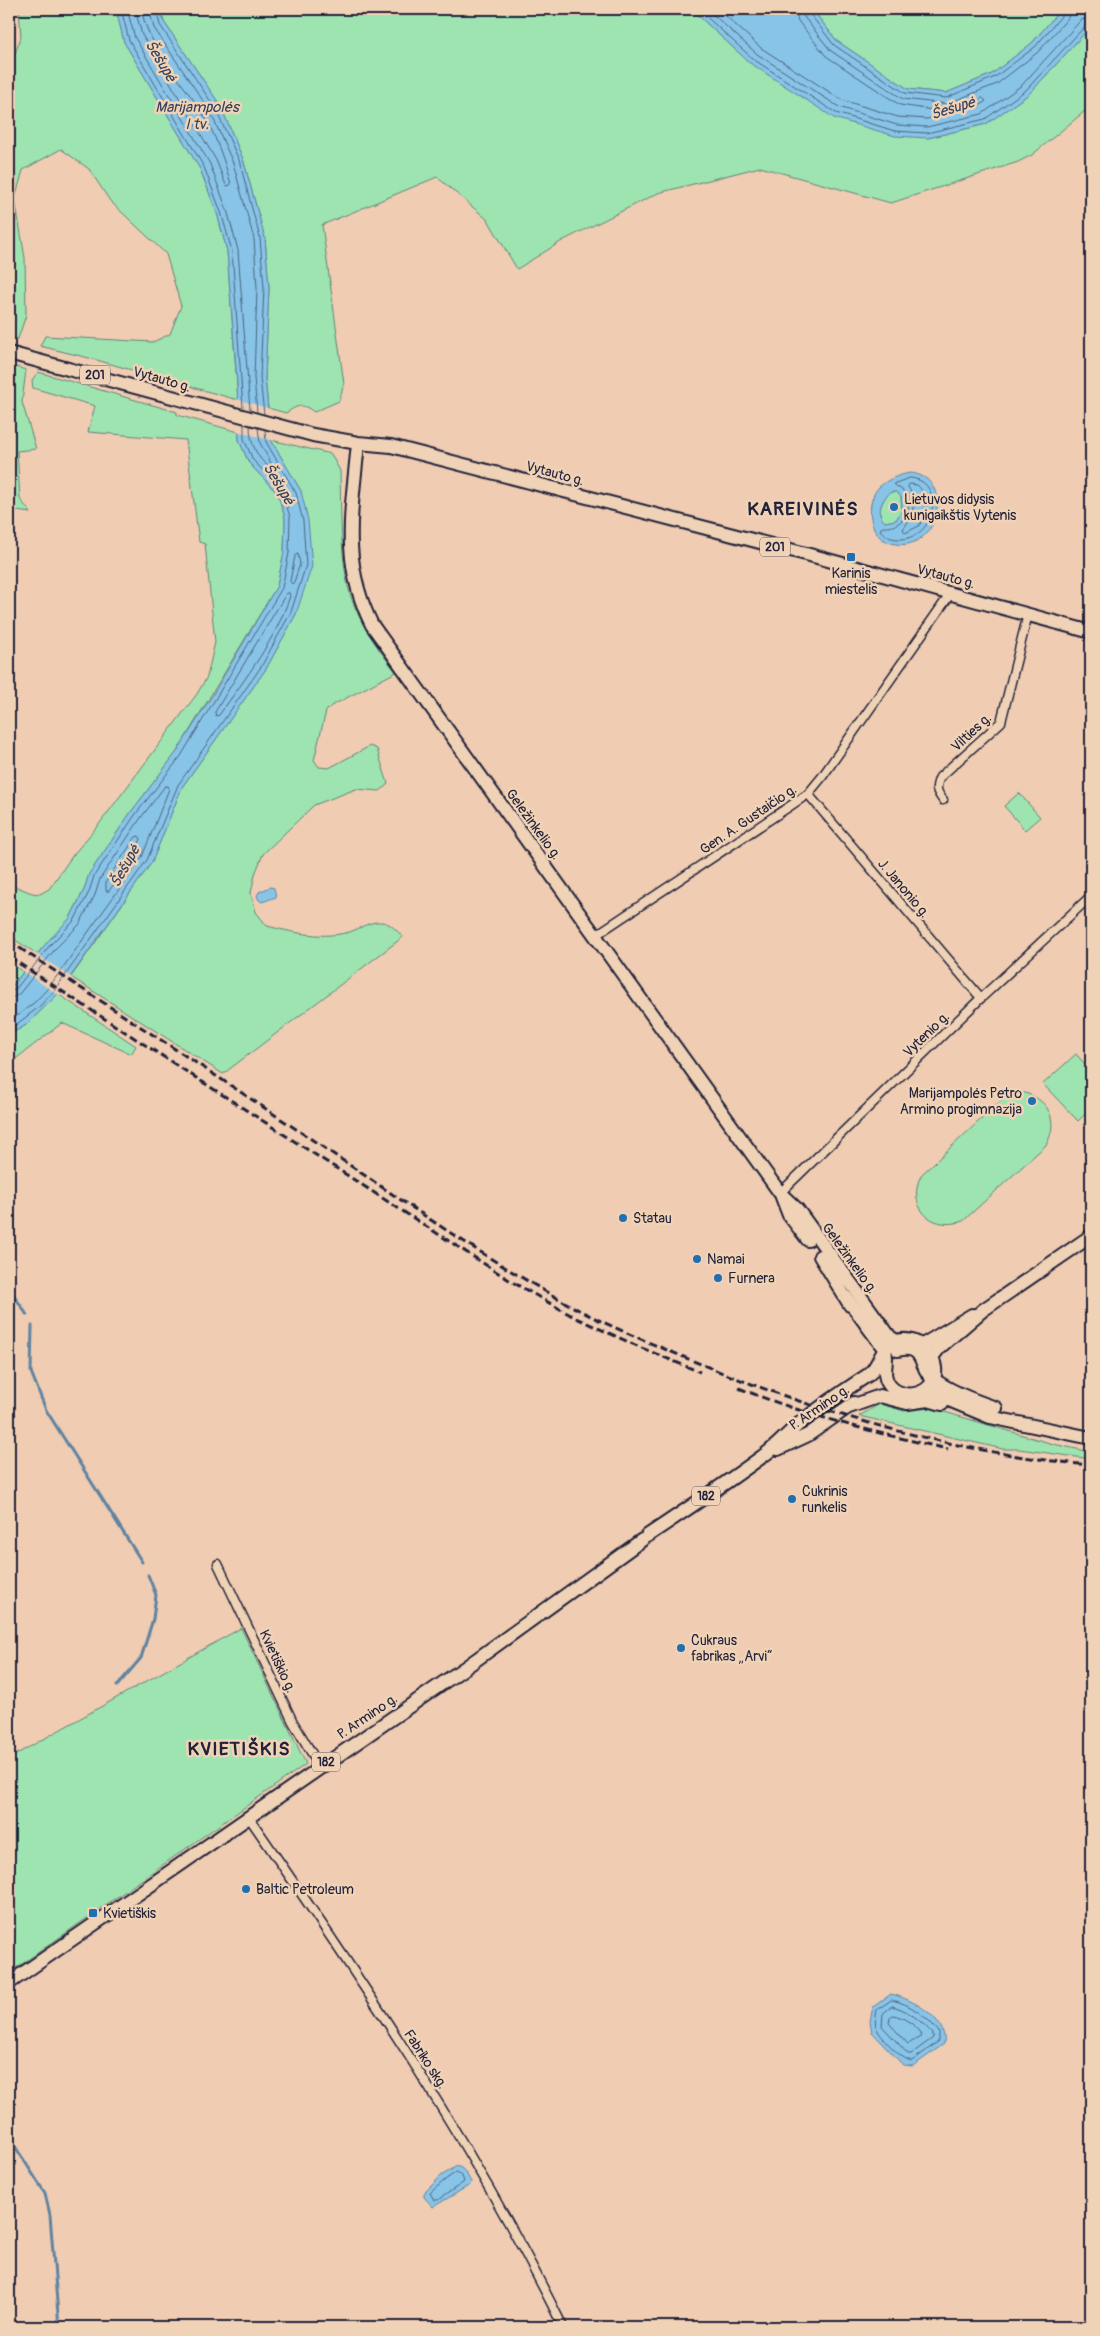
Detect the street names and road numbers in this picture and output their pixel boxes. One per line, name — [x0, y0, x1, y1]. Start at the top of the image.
street label: Vytauto g. — [131, 363, 193, 396]
road number: 201 — [80, 366, 110, 384]
street label: Vytauto g. — [524, 458, 586, 489]
road number: 201 — [760, 538, 790, 556]
street label: Vytauto g. — [915, 561, 977, 592]
street label: Vilties g. — [948, 710, 995, 755]
street label: Gen. A. Gustaičio g. — [697, 781, 800, 858]
street label: Geležinkelio g. — [502, 786, 565, 863]
street label: J. Janonio g. — [874, 855, 933, 921]
street label: Vytenio g. — [900, 1008, 953, 1061]
street label: Geležinkelio g. — [818, 1220, 881, 1297]
street label: P. Armino g. — [786, 1381, 853, 1434]
road number: 182 — [692, 1486, 720, 1505]
street label: Kvietiškio g. — [256, 1627, 300, 1695]
street label: P. Armino g. — [334, 1690, 401, 1743]
road number: 182 — [312, 1752, 340, 1771]
street label: Fabriko skg. — [400, 2027, 451, 2092]

